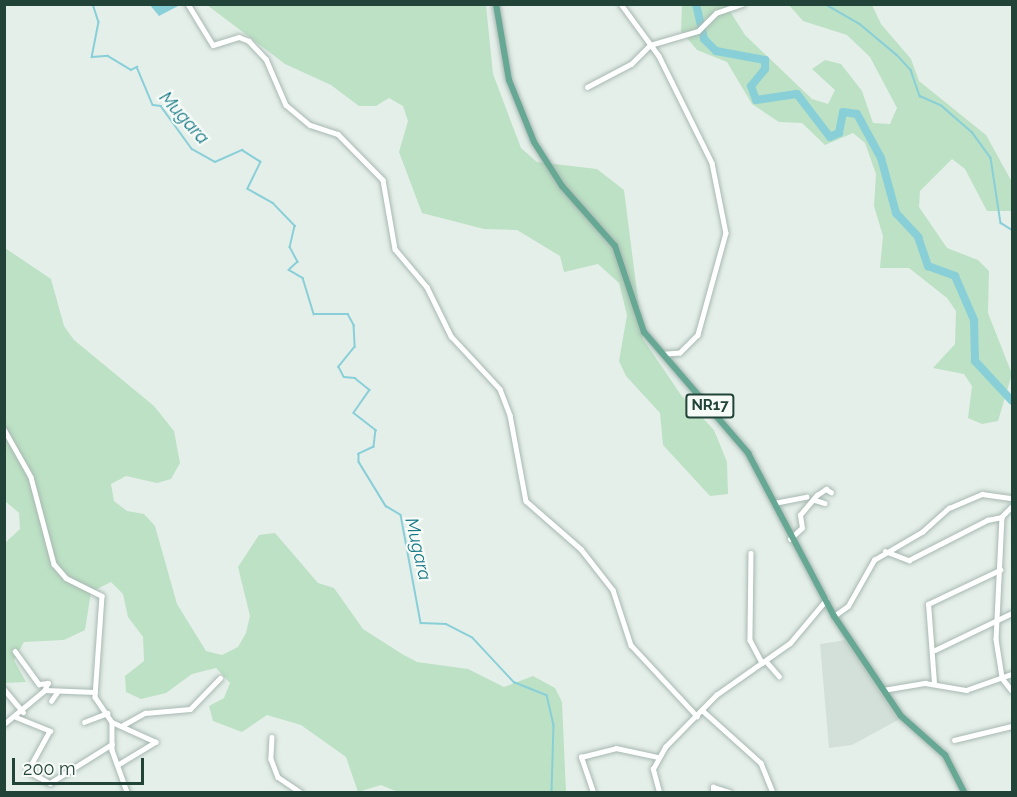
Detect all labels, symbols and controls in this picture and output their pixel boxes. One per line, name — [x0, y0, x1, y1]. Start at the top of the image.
water label: Mugara — [155, 87, 213, 149]
road number: NR17 — [684, 394, 736, 418]
water label: Mugara — [400, 516, 436, 582]
scale bar — [15, 746, 147, 784]
text: 200 m — [23, 758, 76, 779]

